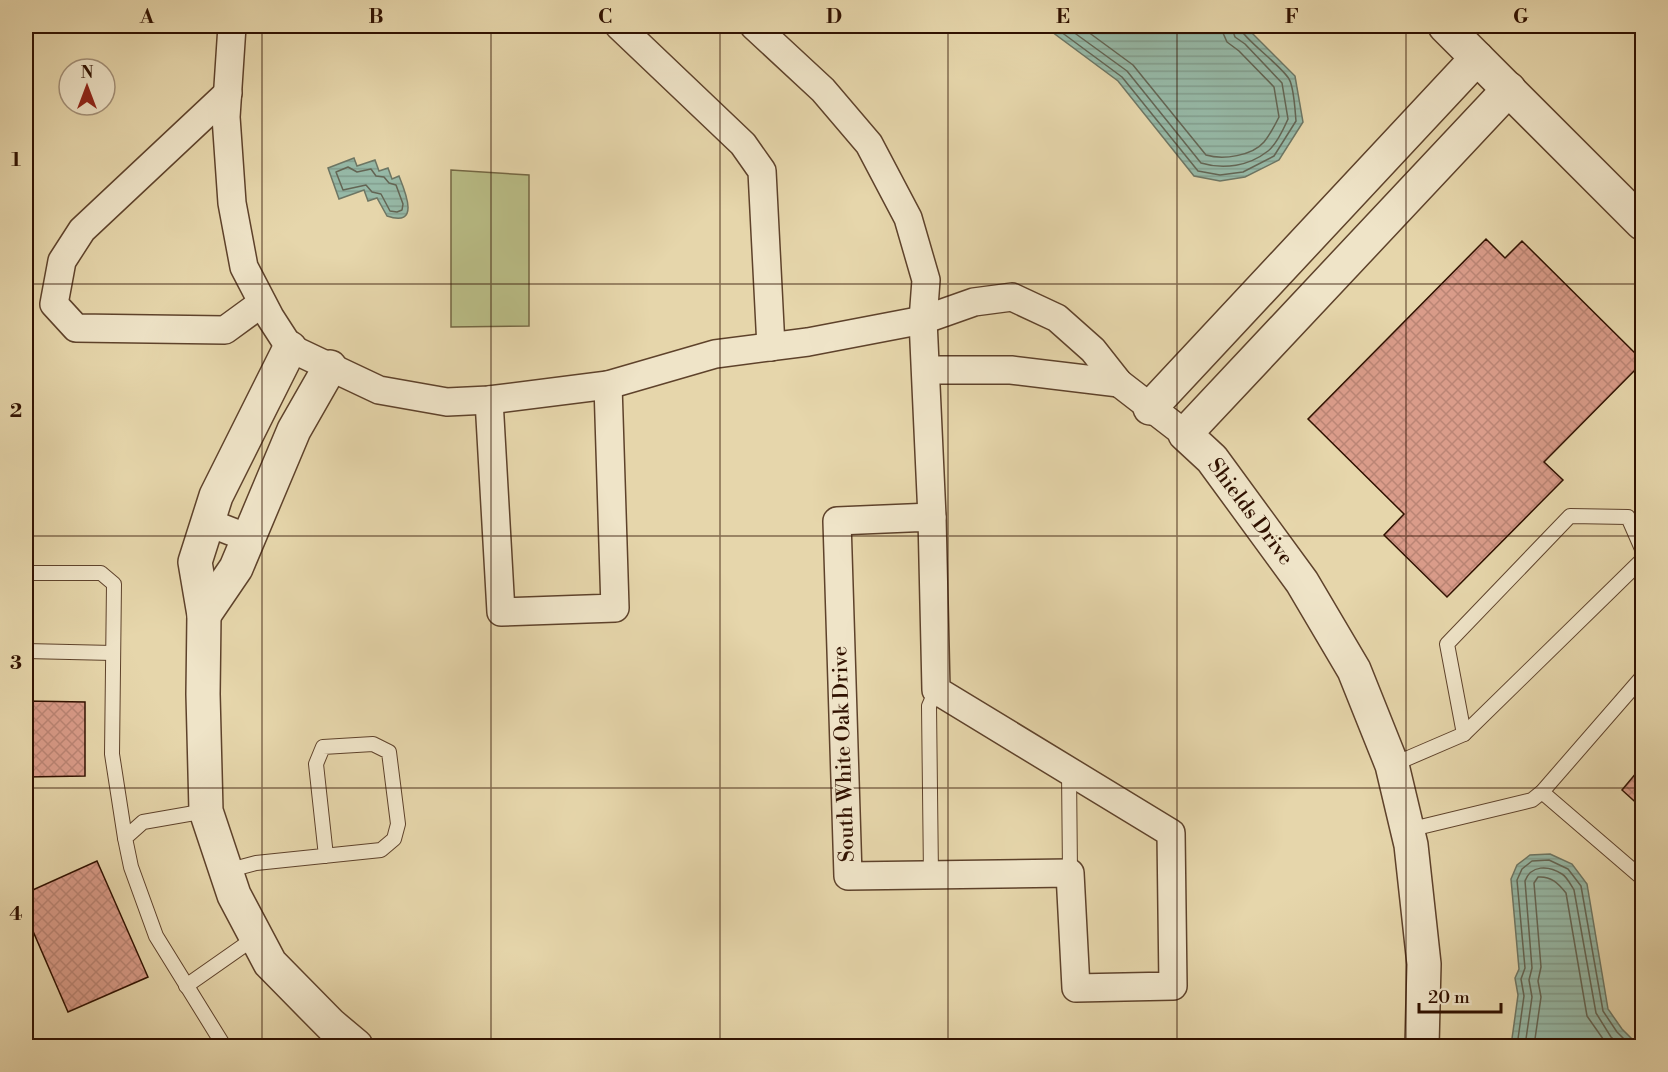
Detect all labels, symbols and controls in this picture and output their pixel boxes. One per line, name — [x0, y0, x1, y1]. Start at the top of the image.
text: A — [139, 5, 155, 30]
text: B — [368, 5, 384, 30]
text: C — [598, 5, 612, 30]
text: D — [826, 5, 842, 30]
text: E — [1056, 5, 1070, 30]
text: F — [1285, 5, 1299, 30]
text: G — [1513, 5, 1529, 30]
north arrow — [57, 57, 117, 117]
text: N — [81, 63, 94, 83]
text: 1 — [11, 148, 21, 173]
text: 2 — [10, 399, 22, 424]
street label: Shields Drive — [1201, 453, 1299, 571]
street label: South White Oak Drive — [827, 645, 861, 863]
text: 3 — [10, 651, 22, 676]
text: 4 — [9, 902, 23, 927]
scale bar — [1419, 976, 1502, 1014]
text: 20 m — [1428, 986, 1470, 1009]

